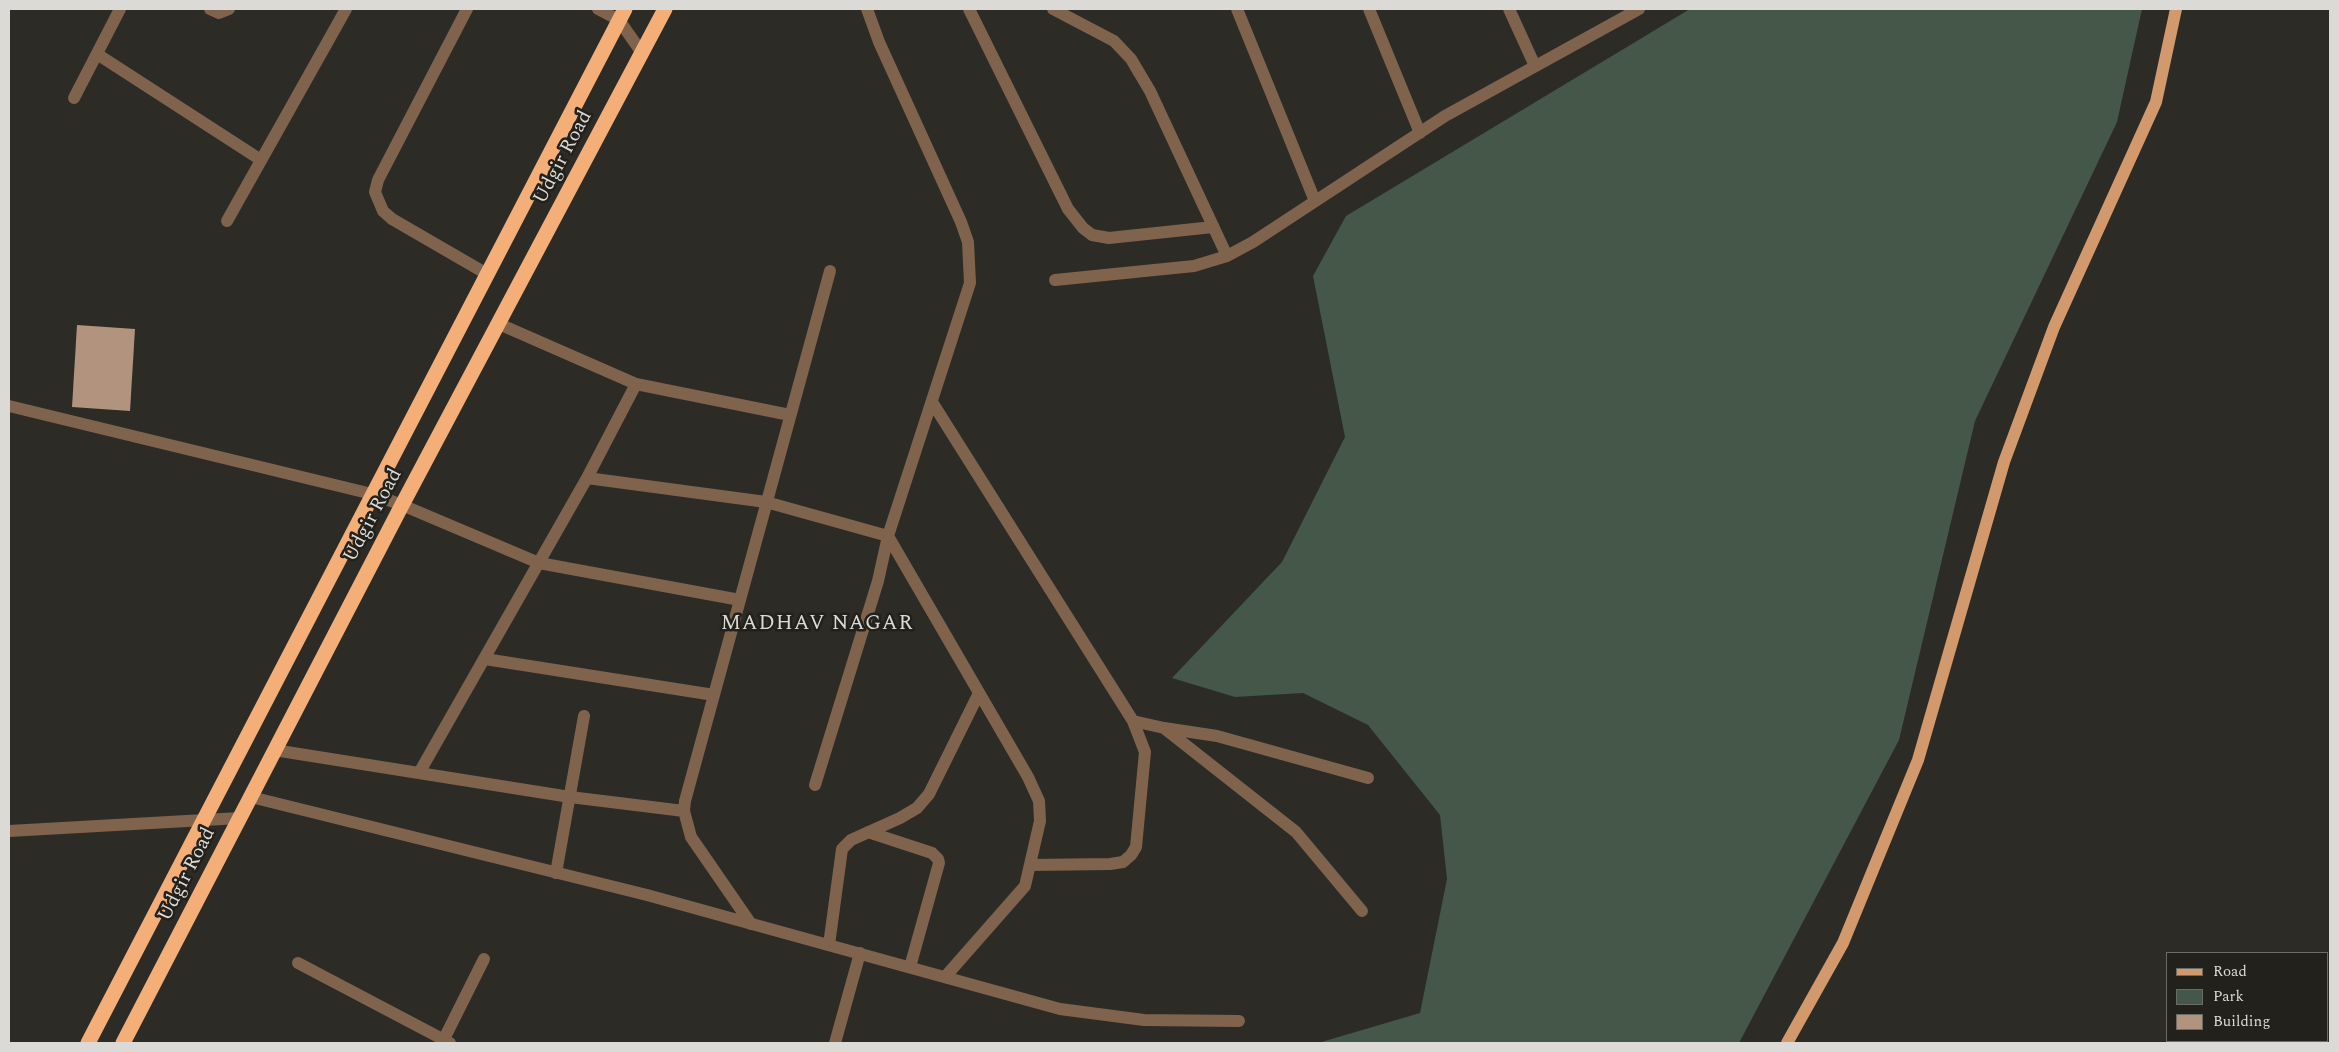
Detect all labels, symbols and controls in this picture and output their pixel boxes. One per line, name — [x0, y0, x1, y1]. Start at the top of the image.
street label: Udgir Road — [529, 107, 599, 209]
street label: Udgir Road — [339, 465, 409, 567]
district label: MADHAV NAGAR — [719, 612, 915, 638]
street label: Udgir Road — [154, 824, 222, 926]
legend — [2166, 952, 2329, 1042]
text: Road — [2213, 960, 2247, 983]
text: Park — [2213, 985, 2244, 1008]
text: Building — [2213, 1010, 2270, 1033]

